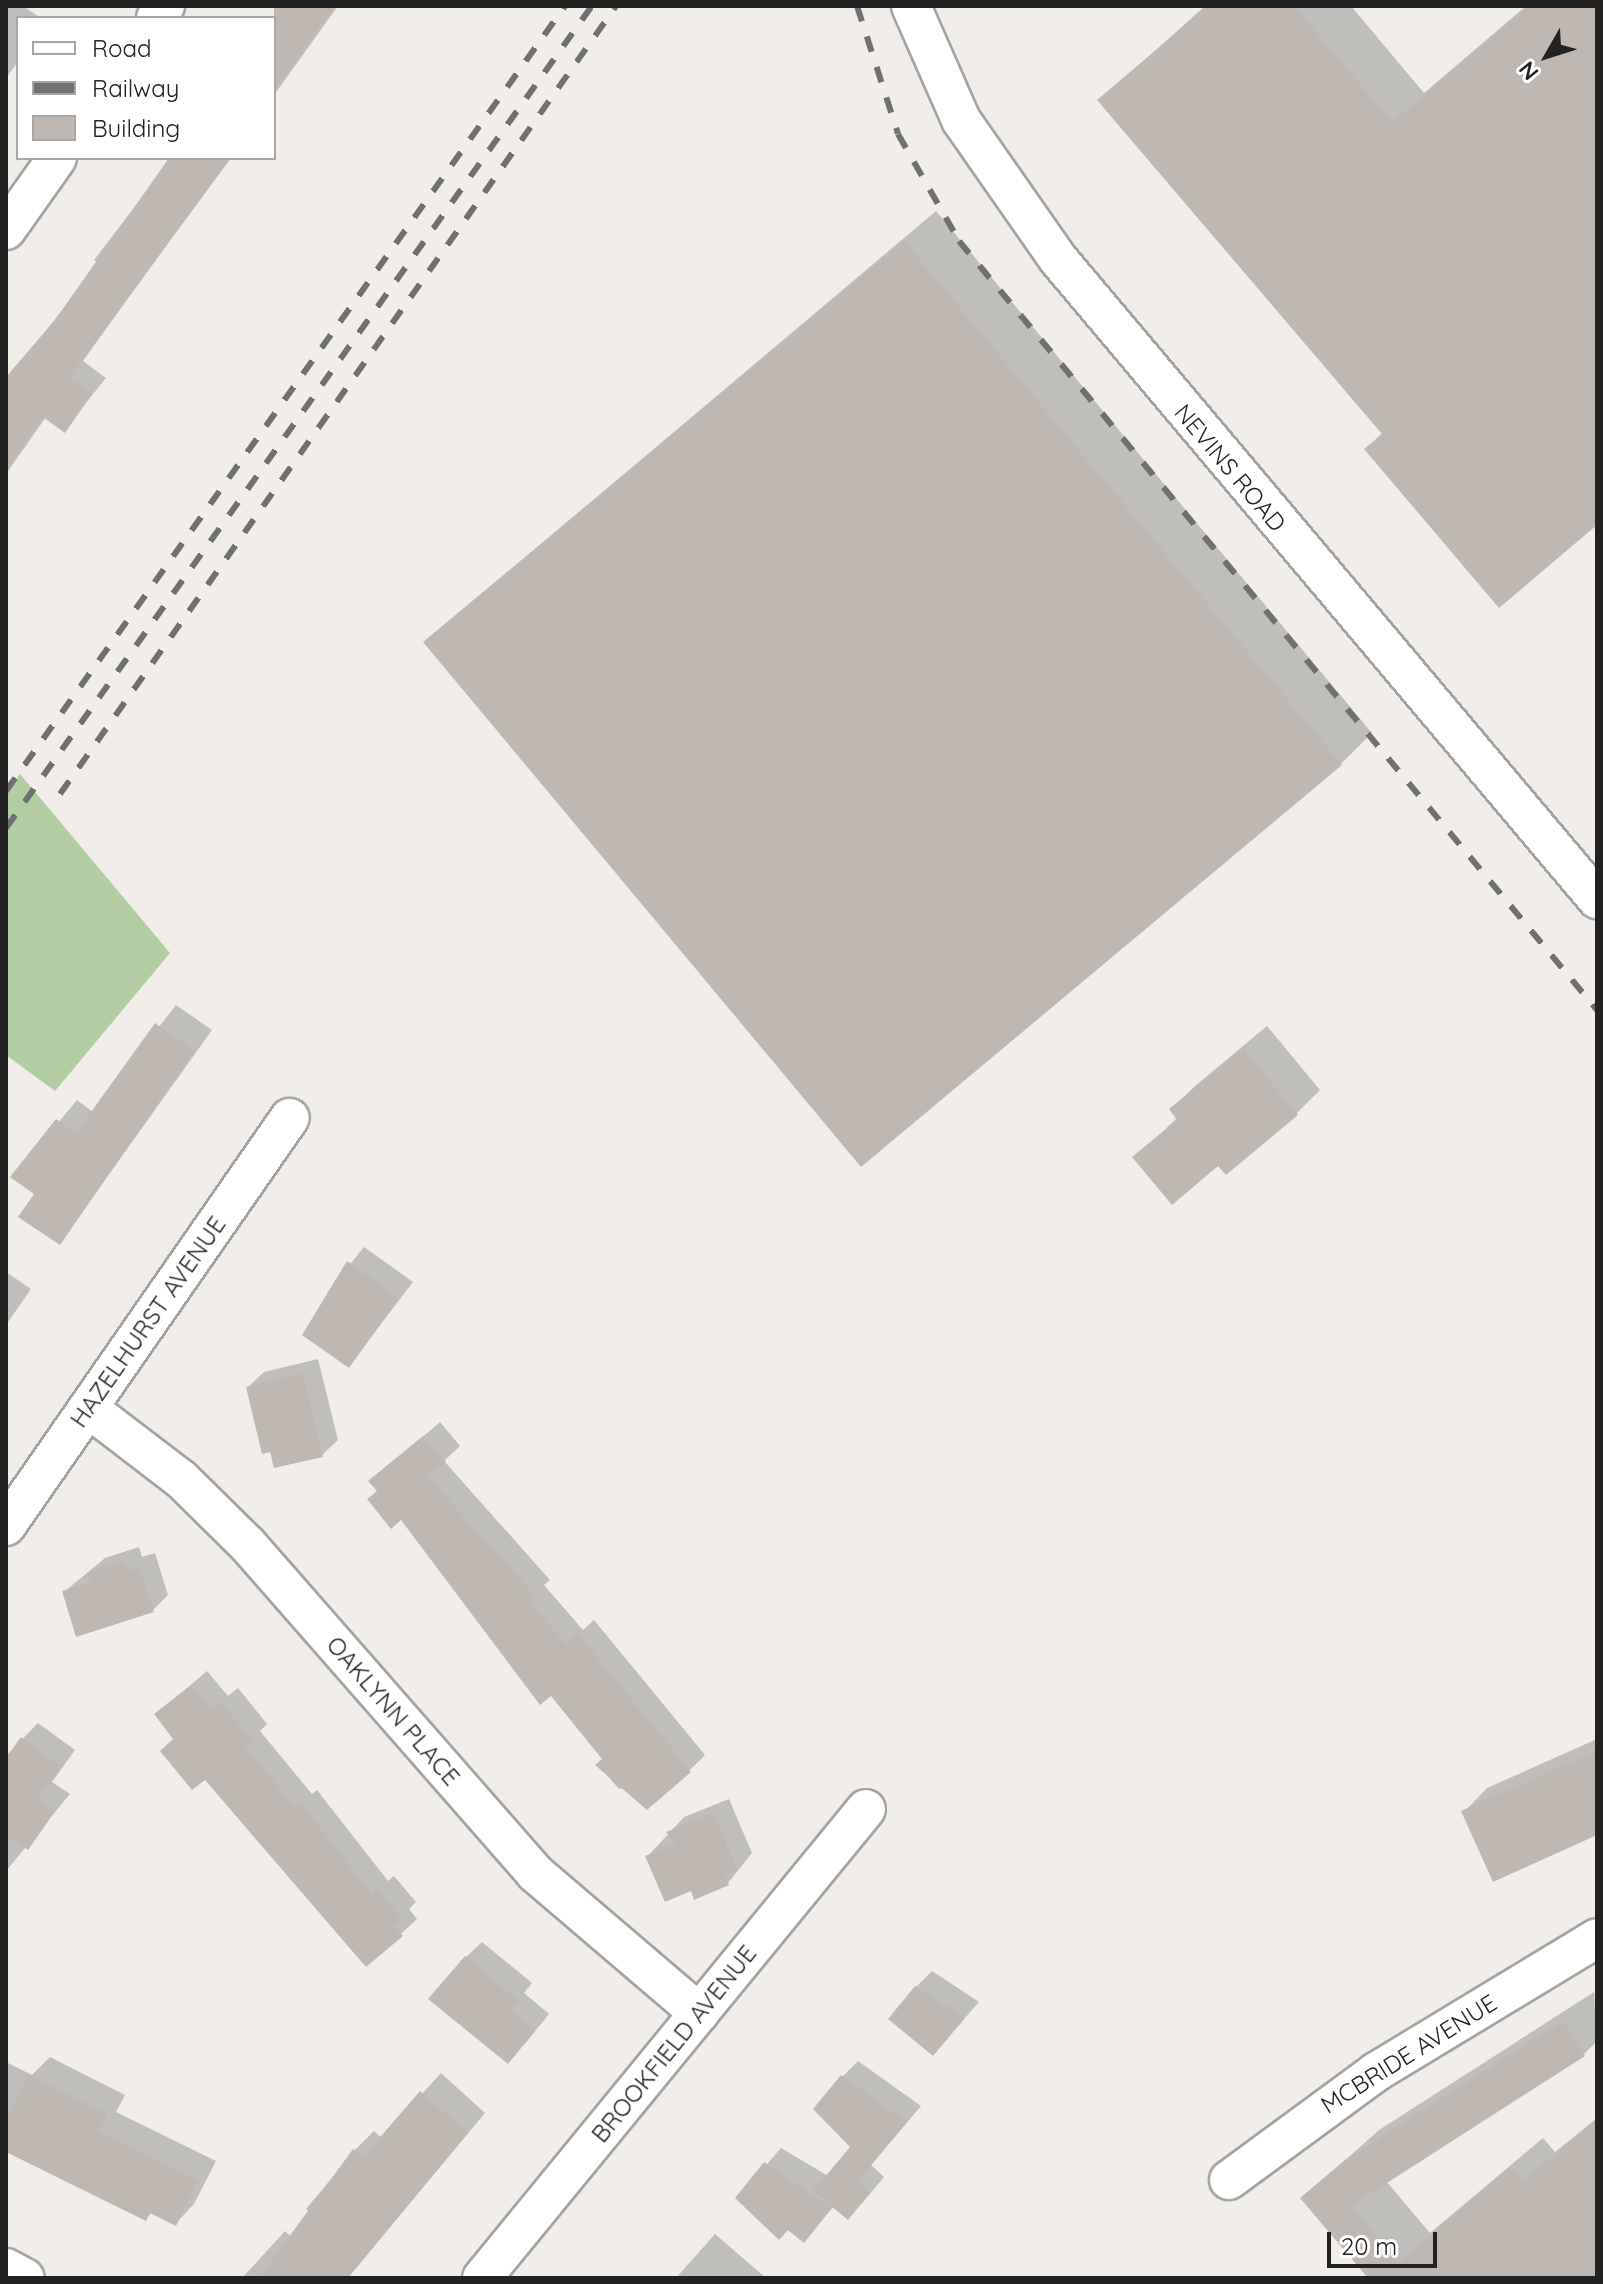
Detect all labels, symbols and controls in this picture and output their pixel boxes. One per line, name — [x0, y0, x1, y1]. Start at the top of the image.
legend — [16, 16, 276, 160]
north arrow — [1507, 16, 1587, 96]
text: Road — [92, 33, 152, 63]
text: N — [1512, 56, 1544, 86]
text: Railway — [92, 73, 179, 103]
text: Building — [92, 113, 180, 143]
street label: NEVINS ROAD — [1168, 398, 1292, 538]
street label: HAZELHURST AVENUE — [64, 1211, 232, 1433]
street label: OAKLYNN PLACE — [320, 1631, 466, 1791]
street label: BROOKFIELD AVENUE — [586, 1940, 762, 2148]
street label: MCBRIDE AVENUE — [1316, 1988, 1502, 2120]
scale bar — [1331, 2216, 1441, 2266]
text: 20 m — [1341, 2231, 1397, 2261]

